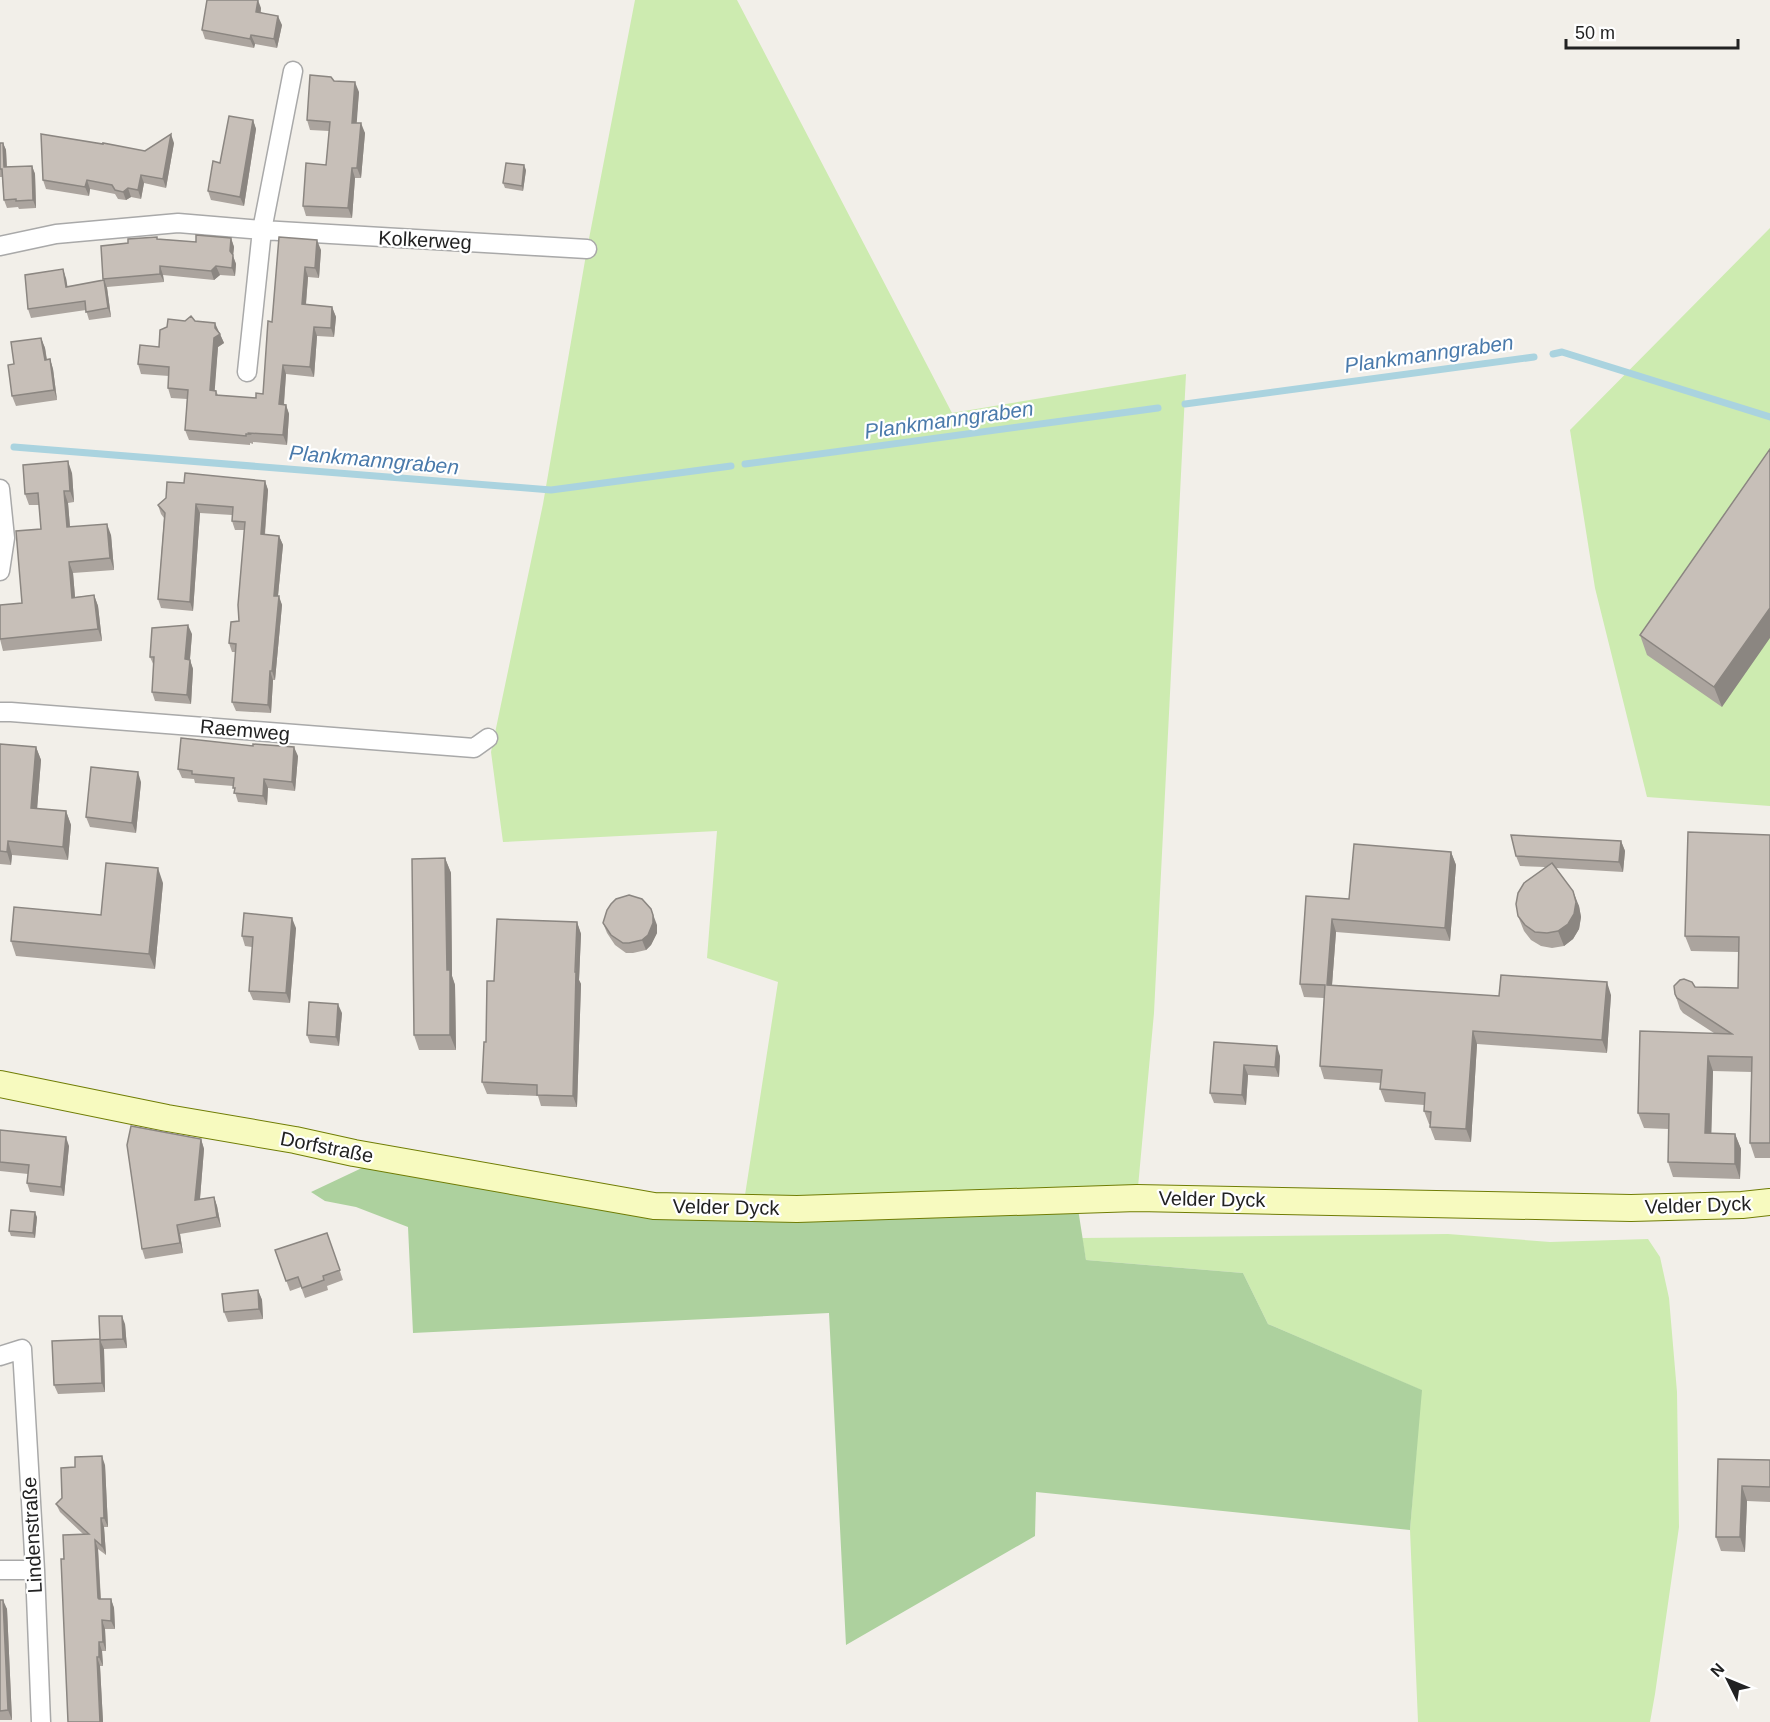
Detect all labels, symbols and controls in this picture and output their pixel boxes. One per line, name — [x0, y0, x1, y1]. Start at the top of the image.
scale bar — [1566, 12, 1738, 50]
text: 50 m — [1575, 23, 1615, 43]
street label: Kolkerweg — [378, 227, 472, 253]
water label: Plankmanngraben — [1343, 330, 1515, 377]
water label: Plankmanngraben — [863, 396, 1035, 443]
water label: Plankmanngraben — [288, 441, 460, 478]
street label: Raemweg — [199, 715, 291, 745]
street label: Dorfstraße — [279, 1127, 375, 1167]
street label: Velder Dyck — [1158, 1187, 1267, 1211]
street label: Velder Dyck — [1644, 1192, 1753, 1218]
street label: Velder Dyck — [672, 1195, 781, 1219]
street label: Lindenstraße — [18, 1476, 46, 1594]
north arrow — [1698, 1650, 1758, 1710]
text: N — [1707, 1660, 1728, 1680]

